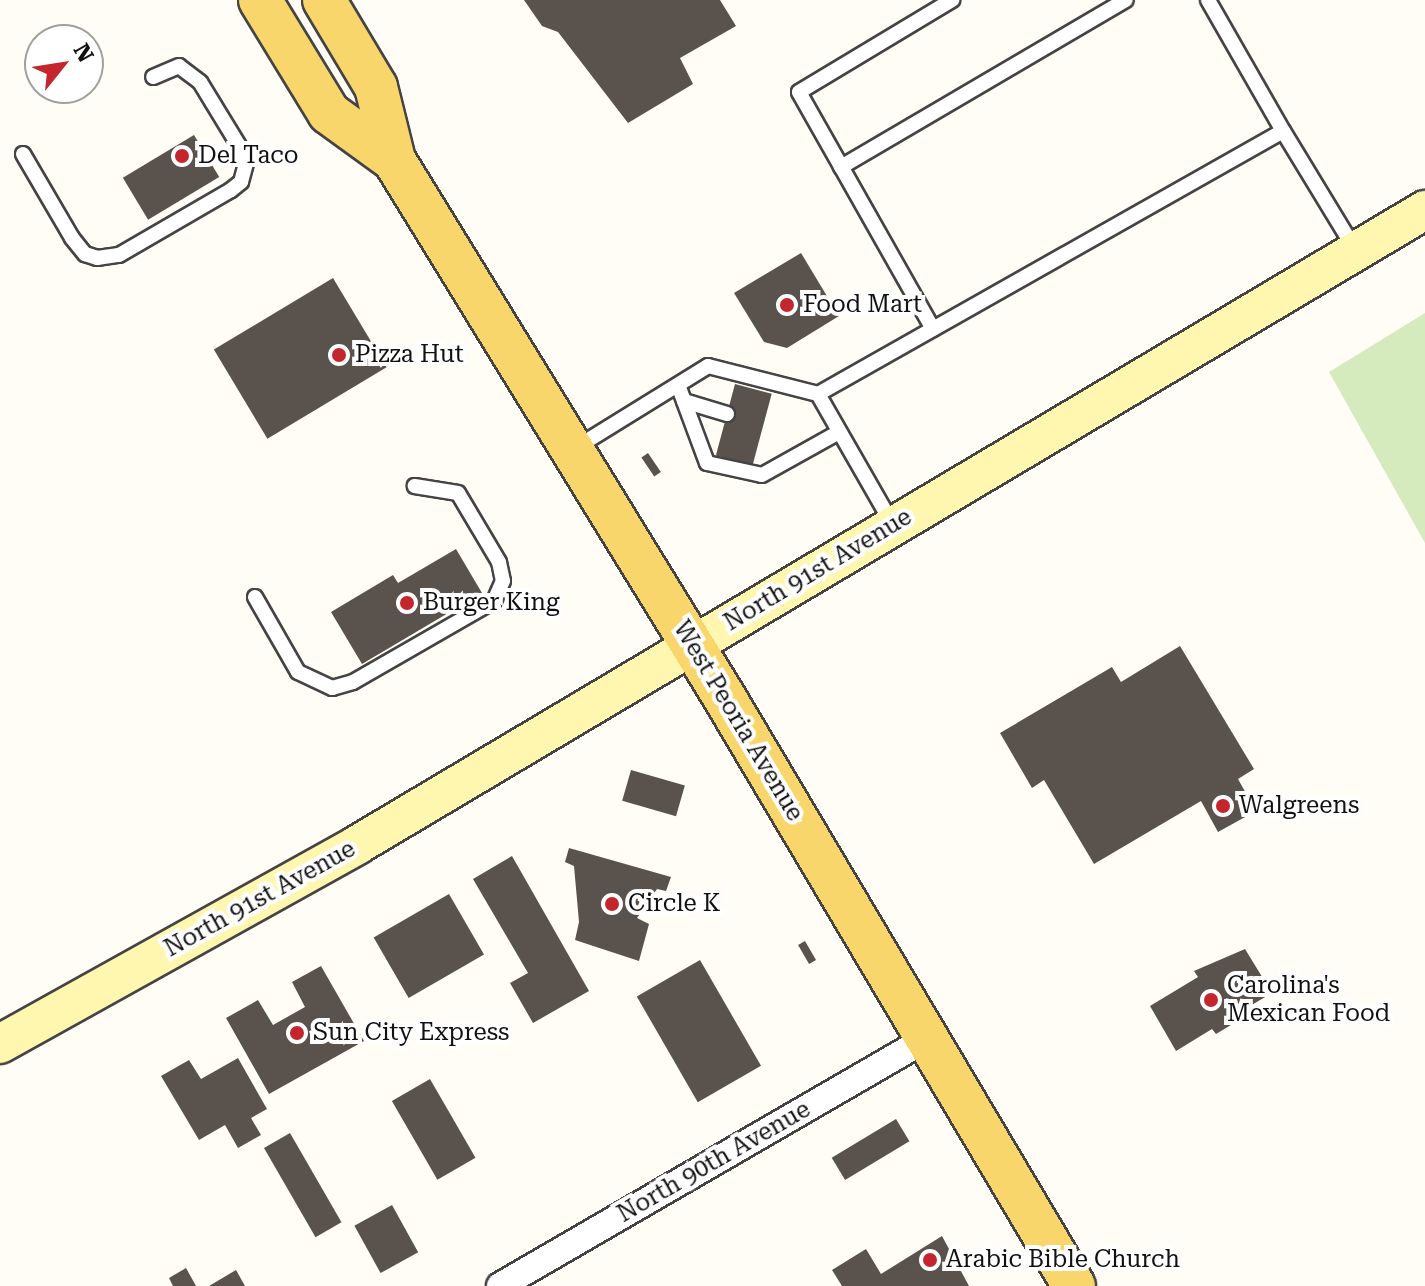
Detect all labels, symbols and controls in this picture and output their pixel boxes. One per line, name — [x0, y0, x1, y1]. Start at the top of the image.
north arrow — [24, 24, 104, 104]
text: N — [68, 39, 99, 66]
place label: Del Taco — [198, 142, 299, 170]
marker: Del Taco — [173, 147, 191, 165]
place label: Food Mart — [803, 291, 922, 319]
marker: Food Mart — [778, 296, 796, 314]
place label: Pizza Hut — [355, 341, 464, 369]
marker: Pizza Hut — [330, 346, 348, 364]
street label: North 91st Avenue — [719, 503, 917, 637]
place label: Burger King — [423, 589, 560, 617]
marker: Burger King — [398, 594, 416, 612]
street label: West Peoria Avenue — [667, 616, 809, 826]
place label: Walgreens — [1239, 792, 1359, 820]
marker: Walgreens — [1214, 797, 1232, 815]
street label: North 91st Avenue — [160, 835, 360, 963]
place label: Circle K — [628, 890, 720, 918]
marker: Circle K — [603, 895, 621, 913]
place label: Carolina's Mexican Food — [1227, 972, 1390, 1028]
marker: Carolina's Mexican Food — [1202, 991, 1220, 1009]
place label: Sun City Express — [313, 1019, 509, 1047]
marker: Sun City Express — [288, 1024, 306, 1042]
street label: North 90th Avenue — [612, 1095, 816, 1229]
place label: Arabic Bible Church — [946, 1246, 1180, 1274]
marker: Arabic Bible Church — [921, 1251, 939, 1269]

